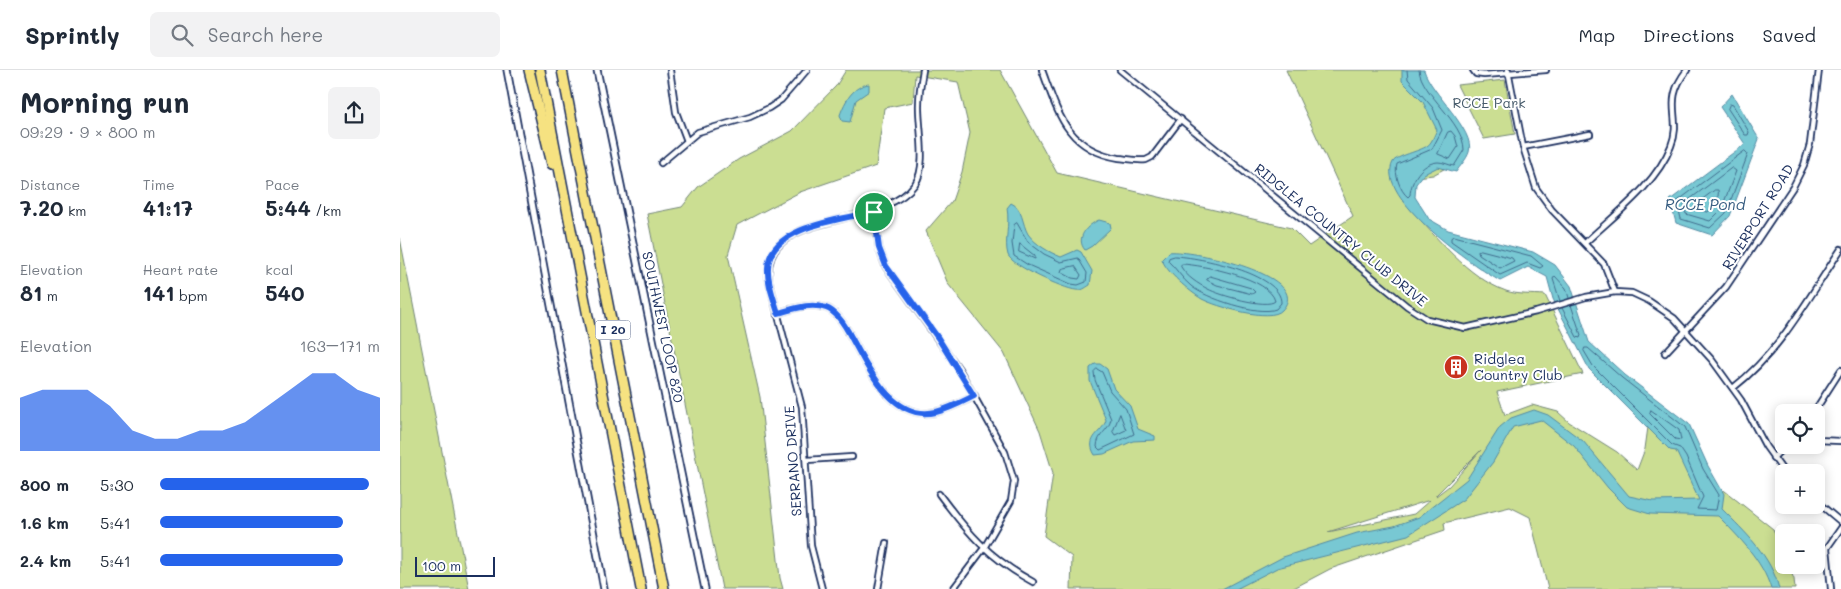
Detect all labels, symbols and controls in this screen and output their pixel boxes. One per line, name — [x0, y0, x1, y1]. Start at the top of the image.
search box — [150, 12, 500, 57]
text: Sprintly — [25, 19, 120, 50]
icon: search — [168, 21, 196, 49]
text: Search here — [208, 22, 323, 47]
text: Map — [1578, 23, 1615, 47]
text: Directions — [1643, 23, 1735, 47]
text: Saved — [1763, 23, 1816, 47]
text: Morning run — [20, 84, 189, 120]
button: share — [328, 87, 380, 139]
park label: RCCE Park — [1452, 93, 1526, 112]
text: 09:29 · 9 × 800 m — [20, 121, 156, 142]
street label: RIDGLEA COUNTRY CLUB DRIVE — [1251, 159, 1432, 310]
street label: RIVERPORT ROAD — [1717, 160, 1798, 273]
text: Distance — [20, 175, 80, 194]
text: Time — [143, 175, 175, 194]
text: Pace — [265, 175, 300, 194]
pin — [853, 191, 895, 233]
text: 7.20 — [20, 194, 63, 221]
text: 41:17 — [143, 194, 193, 221]
text: 5:44 — [265, 194, 311, 221]
water label: RCCE Pond — [1665, 194, 1747, 214]
icon: arrive — [860, 198, 888, 226]
text: km — [63, 201, 87, 220]
text: /km — [311, 201, 341, 220]
street label: SOUTHWEST LOOP 820 — [638, 250, 689, 405]
text: Elevation — [20, 260, 83, 279]
text: Heart rate — [143, 260, 218, 279]
text: kcal — [265, 260, 293, 279]
text: 81 — [20, 279, 42, 306]
text: 141 — [143, 279, 175, 306]
text: 540 — [265, 279, 304, 306]
text: m — [42, 286, 58, 305]
text: bpm — [175, 286, 208, 305]
road number: I 20 — [596, 320, 630, 340]
text: Elevation — [20, 335, 92, 356]
text: 163–171 m — [300, 335, 380, 356]
place label: Ridglea Country Club — [1474, 349, 1563, 384]
building icon: Ridglea Country Club — [1443, 354, 1469, 380]
map controls — [1775, 404, 1825, 574]
button: locate — [1775, 404, 1825, 454]
street label: SERRANO DRIVE — [779, 405, 806, 517]
button: + — [1775, 464, 1825, 514]
text: 800 m — [20, 474, 69, 495]
text: 5:30 — [100, 474, 134, 495]
text: 1.6 km — [20, 512, 69, 533]
text: 5:41 — [100, 512, 131, 533]
button: − — [1775, 524, 1825, 574]
text: 2.4 km — [20, 550, 71, 571]
text: 5:41 — [100, 550, 131, 571]
scale bar — [415, 554, 495, 577]
text: 100 m — [422, 556, 461, 575]

